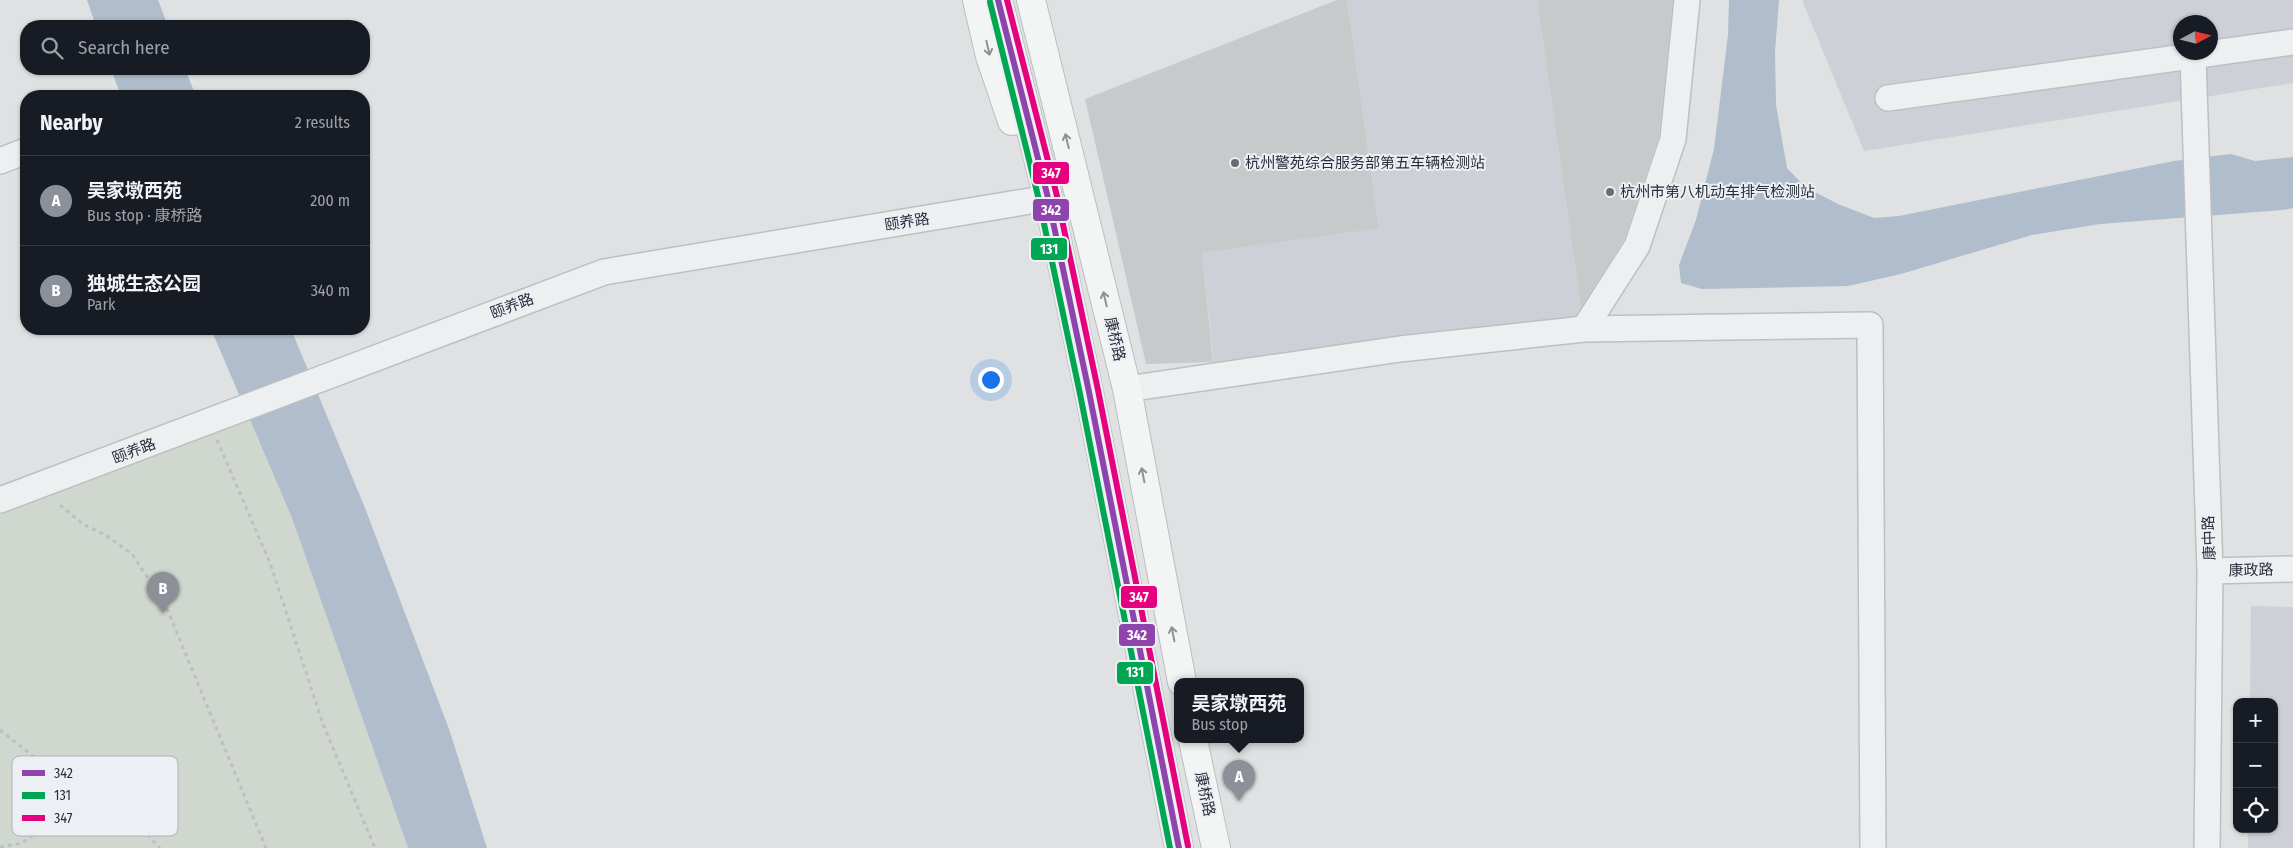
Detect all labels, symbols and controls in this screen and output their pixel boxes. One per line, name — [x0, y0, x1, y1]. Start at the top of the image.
north arrow — [2173, 15, 2218, 60]
search box — [20, 20, 370, 75]
icon: search — [38, 34, 66, 62]
text: Search here — [78, 36, 170, 59]
one-way arrow — [984, 39, 993, 55]
text: Nearby — [40, 110, 102, 136]
text: 2 results — [295, 113, 350, 132]
one-way arrow — [1062, 133, 1071, 149]
place label: 杭州警苑综合服务部第五车辆检测站 — [1245, 154, 1485, 172]
marker: 杭州警苑综合服务部第五车辆检测站 — [1229, 157, 1241, 169]
line badge: 347 — [1032, 161, 1070, 185]
text: 347 — [1040, 165, 1061, 182]
text: 吴家墩西苑 — [87, 179, 182, 202]
place label: 杭州市第八机动车排气检测站 — [1620, 183, 1815, 201]
marker: 杭州市第八机动车排气检测站 — [1604, 186, 1616, 198]
text: A — [52, 191, 60, 210]
text: 200 m — [310, 191, 350, 210]
line badge: 342 — [1032, 198, 1070, 222]
text: 342 — [1040, 202, 1062, 219]
text: Bus stop · 康桥路 — [87, 206, 202, 225]
street label: 颐养路 — [883, 210, 931, 234]
line badge: 131 — [1030, 237, 1068, 261]
text: 131 — [1040, 241, 1058, 258]
text: 独城生态公园 — [87, 272, 201, 295]
text: B — [52, 281, 60, 300]
text: 340 m — [311, 281, 350, 300]
street label: 颐养路 — [488, 290, 536, 322]
one-way arrow — [1100, 291, 1109, 307]
text: Park — [87, 295, 115, 314]
street label: 康桥路 — [1101, 315, 1129, 363]
your location — [978, 367, 1004, 393]
street label: 颐养路 — [110, 435, 158, 467]
one-way arrow — [1138, 467, 1148, 483]
street label: 康中路 — [2199, 515, 2219, 561]
street label: 康政路 — [2228, 561, 2274, 579]
pin: B — [147, 572, 179, 613]
line badge: 347 — [1120, 585, 1158, 609]
text: 347 — [1128, 589, 1149, 606]
line badge: 342 — [1118, 623, 1156, 647]
text: 342 — [1126, 627, 1148, 644]
one-way arrow — [1168, 627, 1178, 643]
line badge: 131 — [1116, 661, 1154, 685]
text: 131 — [1126, 664, 1144, 681]
popup — [1174, 678, 1304, 743]
text: 吴家墩西苑 — [1191, 692, 1287, 715]
map controls — [2233, 698, 2278, 833]
button: + — [2233, 698, 2278, 743]
text: Bus stop — [1191, 715, 1248, 734]
button: − — [2233, 743, 2278, 788]
legend — [12, 756, 178, 836]
pin: A — [1223, 760, 1255, 801]
text: 342 — [54, 765, 73, 782]
street label: 康桥路 — [1192, 770, 1218, 818]
text: 131 — [54, 787, 71, 804]
button: locate — [2233, 788, 2278, 833]
text: 347 — [54, 810, 73, 827]

